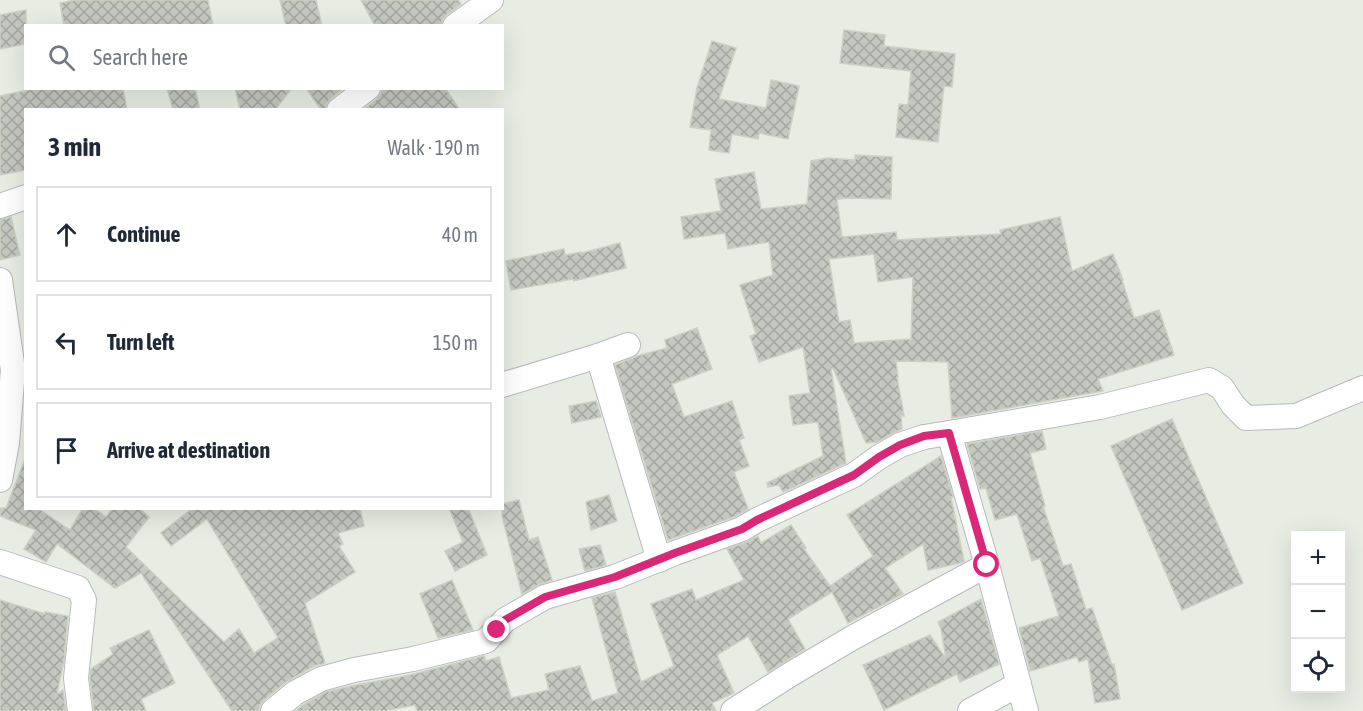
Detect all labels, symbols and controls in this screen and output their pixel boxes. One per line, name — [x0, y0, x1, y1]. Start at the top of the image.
search box — [24, 24, 504, 90]
icon: search — [45, 41, 78, 74]
text: Search here — [93, 44, 188, 70]
text: 3 min — [48, 132, 101, 162]
text: Walk · 190 m — [388, 136, 480, 159]
icon: ahead — [50, 218, 83, 251]
text: Continue — [107, 221, 181, 247]
text: 40 m — [442, 223, 478, 246]
icon: left — [50, 326, 83, 359]
text: Turn left — [107, 329, 174, 355]
text: 150 m — [433, 331, 478, 354]
icon: arrive — [50, 434, 83, 467]
text: Arrive at destination — [107, 437, 270, 463]
map controls — [1291, 531, 1345, 693]
button: + — [1291, 531, 1345, 585]
route start — [973, 551, 999, 577]
button: − — [1291, 585, 1345, 639]
route end — [483, 616, 509, 642]
button: locate — [1291, 639, 1345, 693]

